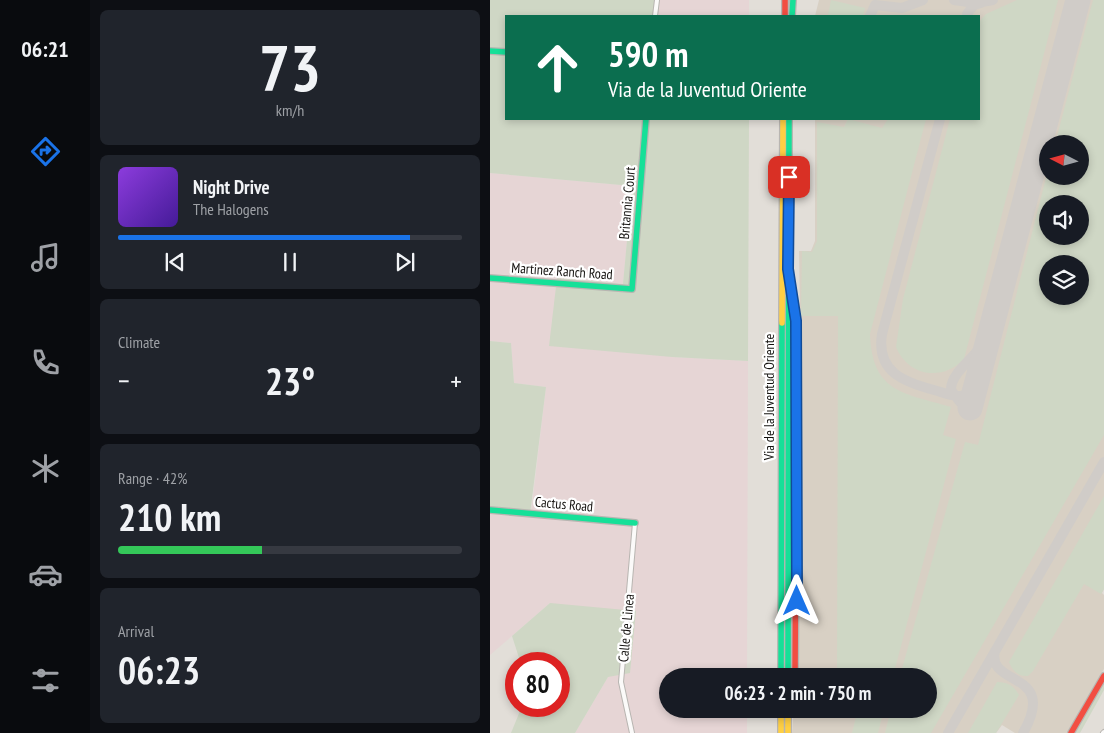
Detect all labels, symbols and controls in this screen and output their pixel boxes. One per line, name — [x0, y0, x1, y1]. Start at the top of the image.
text: 73 — [259, 25, 321, 109]
text: 590 m — [608, 31, 689, 77]
text: 06:21 — [21, 35, 69, 63]
icon: ahead — [525, 35, 590, 100]
text: Via de la Juventud Oriente — [608, 75, 807, 103]
text: km/h — [276, 100, 304, 120]
icon: directions — [28, 134, 63, 169]
north arrow — [1039, 135, 1089, 185]
map controls — [1039, 135, 1089, 305]
pin — [768, 156, 810, 198]
icon: arrive — [775, 163, 803, 191]
street label: Britannia Court — [615, 166, 639, 240]
text: Night Drive — [193, 175, 270, 199]
button: sound — [1039, 195, 1089, 245]
text: The Halogens — [193, 199, 269, 219]
icon: music — [28, 240, 63, 275]
icon: previous — [161, 248, 189, 276]
icon: pause — [276, 248, 304, 276]
icon: next — [391, 248, 419, 276]
button: layers — [1039, 255, 1089, 305]
street label: Martinez Ranch Road — [511, 258, 613, 284]
text: Climate — [118, 332, 160, 352]
street label: Via de la Juventud Oriente — [760, 334, 778, 461]
icon: phone — [28, 345, 63, 380]
text: 23° — [265, 356, 315, 405]
text: − — [118, 362, 130, 399]
text: + — [450, 362, 462, 399]
icon: climate — [28, 451, 63, 486]
text: Range · 42% — [118, 468, 187, 488]
text: 210 km — [118, 492, 221, 541]
street label: Cactus Road — [534, 492, 594, 516]
icon: car — [28, 557, 63, 592]
position arrow — [770, 574, 822, 626]
street label: Calle de Linea — [614, 593, 638, 663]
text: Arrival — [118, 621, 154, 641]
text: 06:23 — [118, 645, 200, 694]
speed limit sign: 80 — [505, 652, 570, 717]
icon: filters — [28, 663, 63, 698]
text: 06:23 · 2 min · 750 m — [725, 681, 871, 705]

